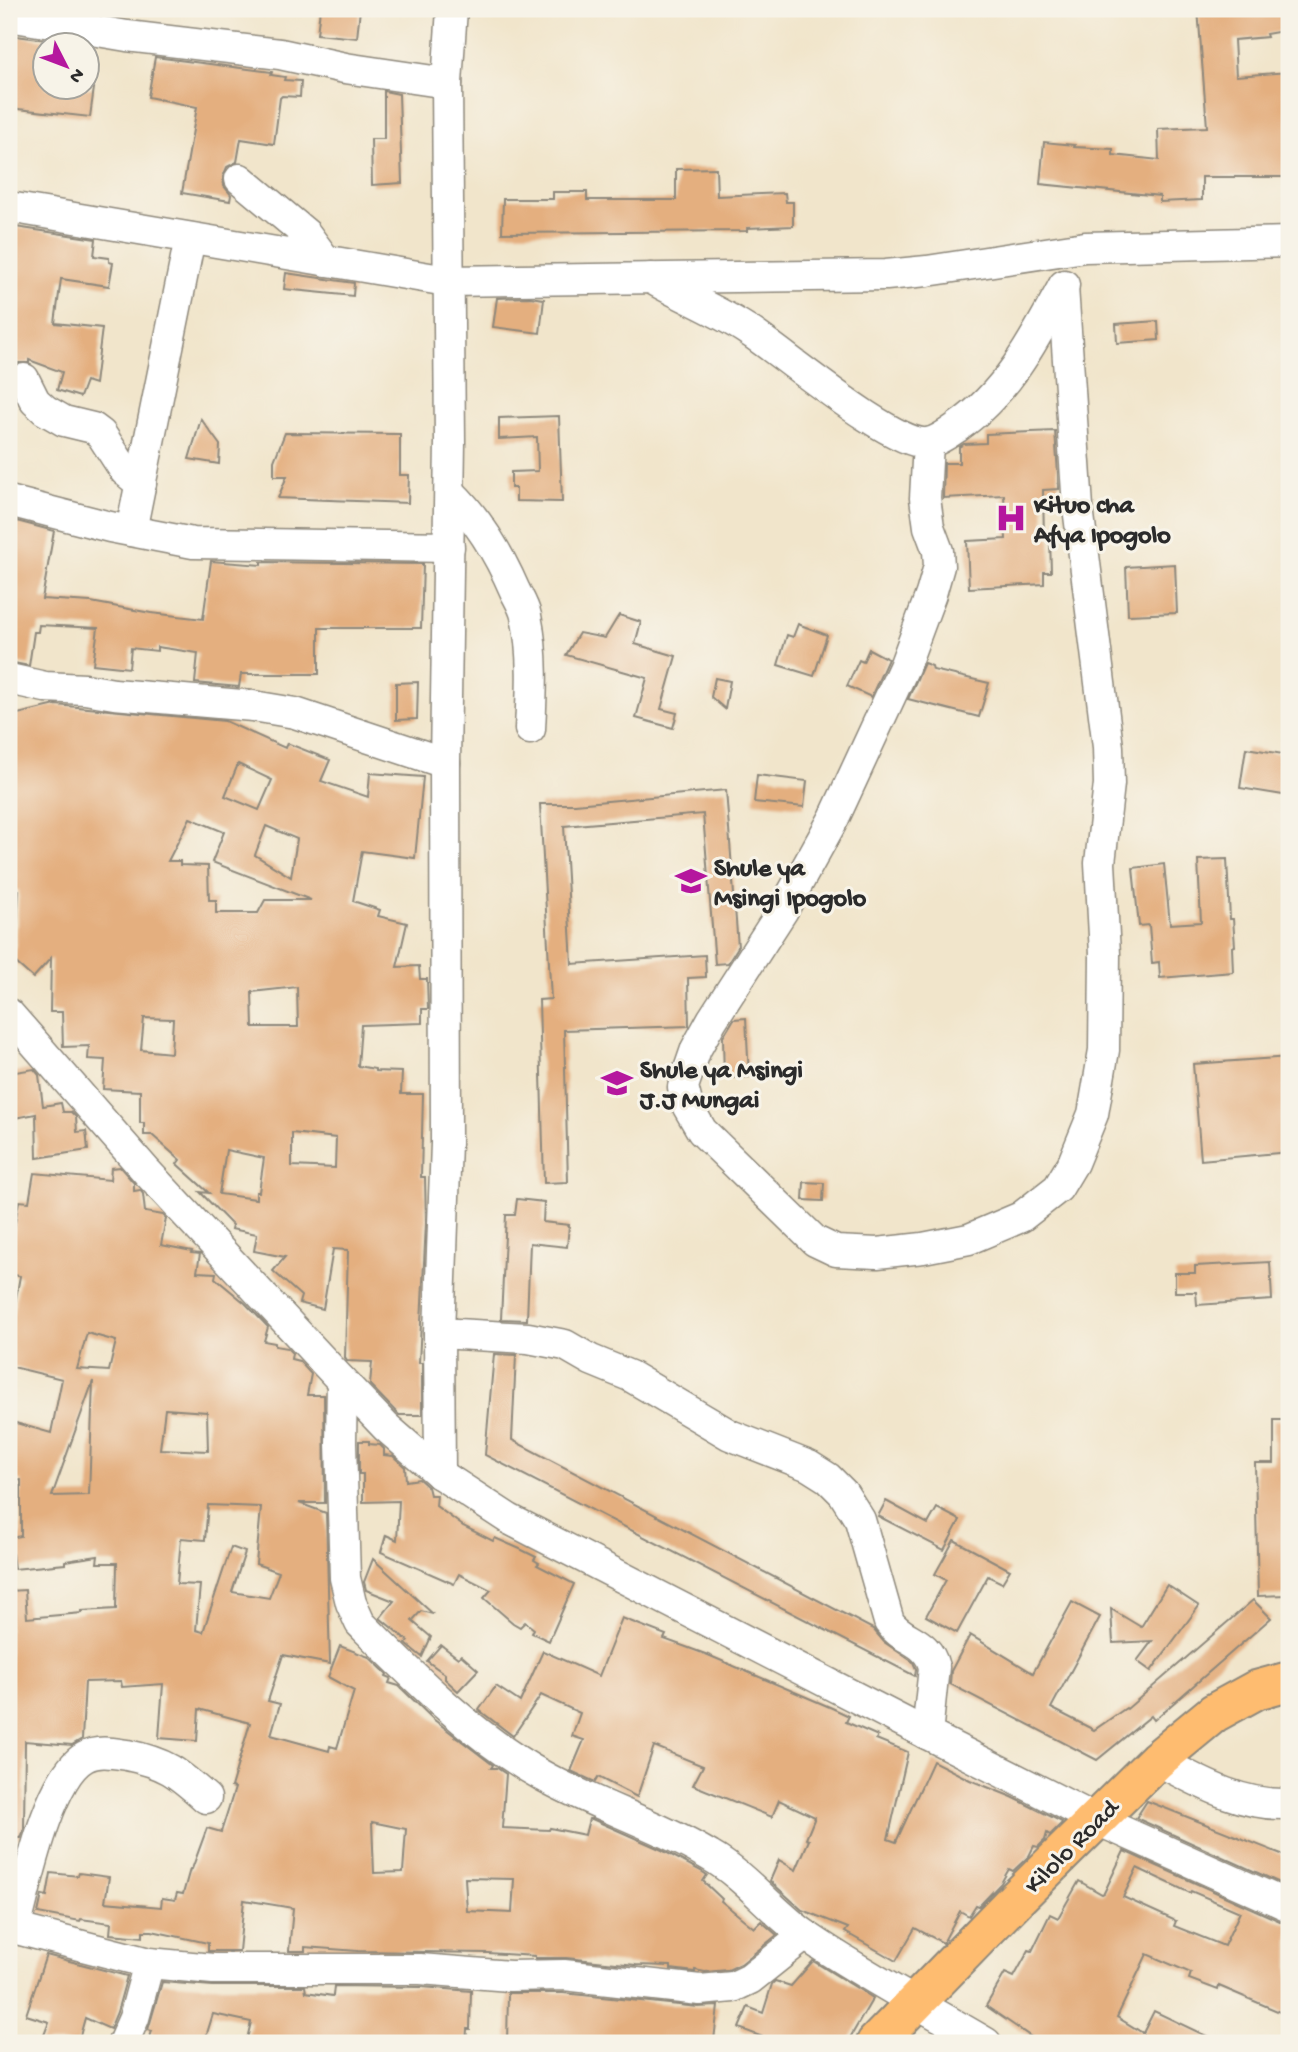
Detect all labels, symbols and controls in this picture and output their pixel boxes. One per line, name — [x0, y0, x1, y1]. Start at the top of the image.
north arrow — [32, 32, 102, 102]
text: N — [63, 63, 89, 87]
place label: Kituo cha Afya Ipogolo — [1033, 492, 1171, 553]
hospital icon: Kituo cha Afya Ipogolo — [994, 501, 1028, 535]
place label: Shule ya Msingi Ipogolo — [714, 855, 867, 916]
school or university icon: Shule ya Msingi Ipogolo — [674, 864, 708, 898]
place label: Shule ya Msingi J.J Mungai — [639, 1057, 803, 1118]
school or university icon: Shule ya Msingi J.J Mungai — [600, 1066, 634, 1100]
street label: Kilolo Road — [1019, 1793, 1128, 1902]

